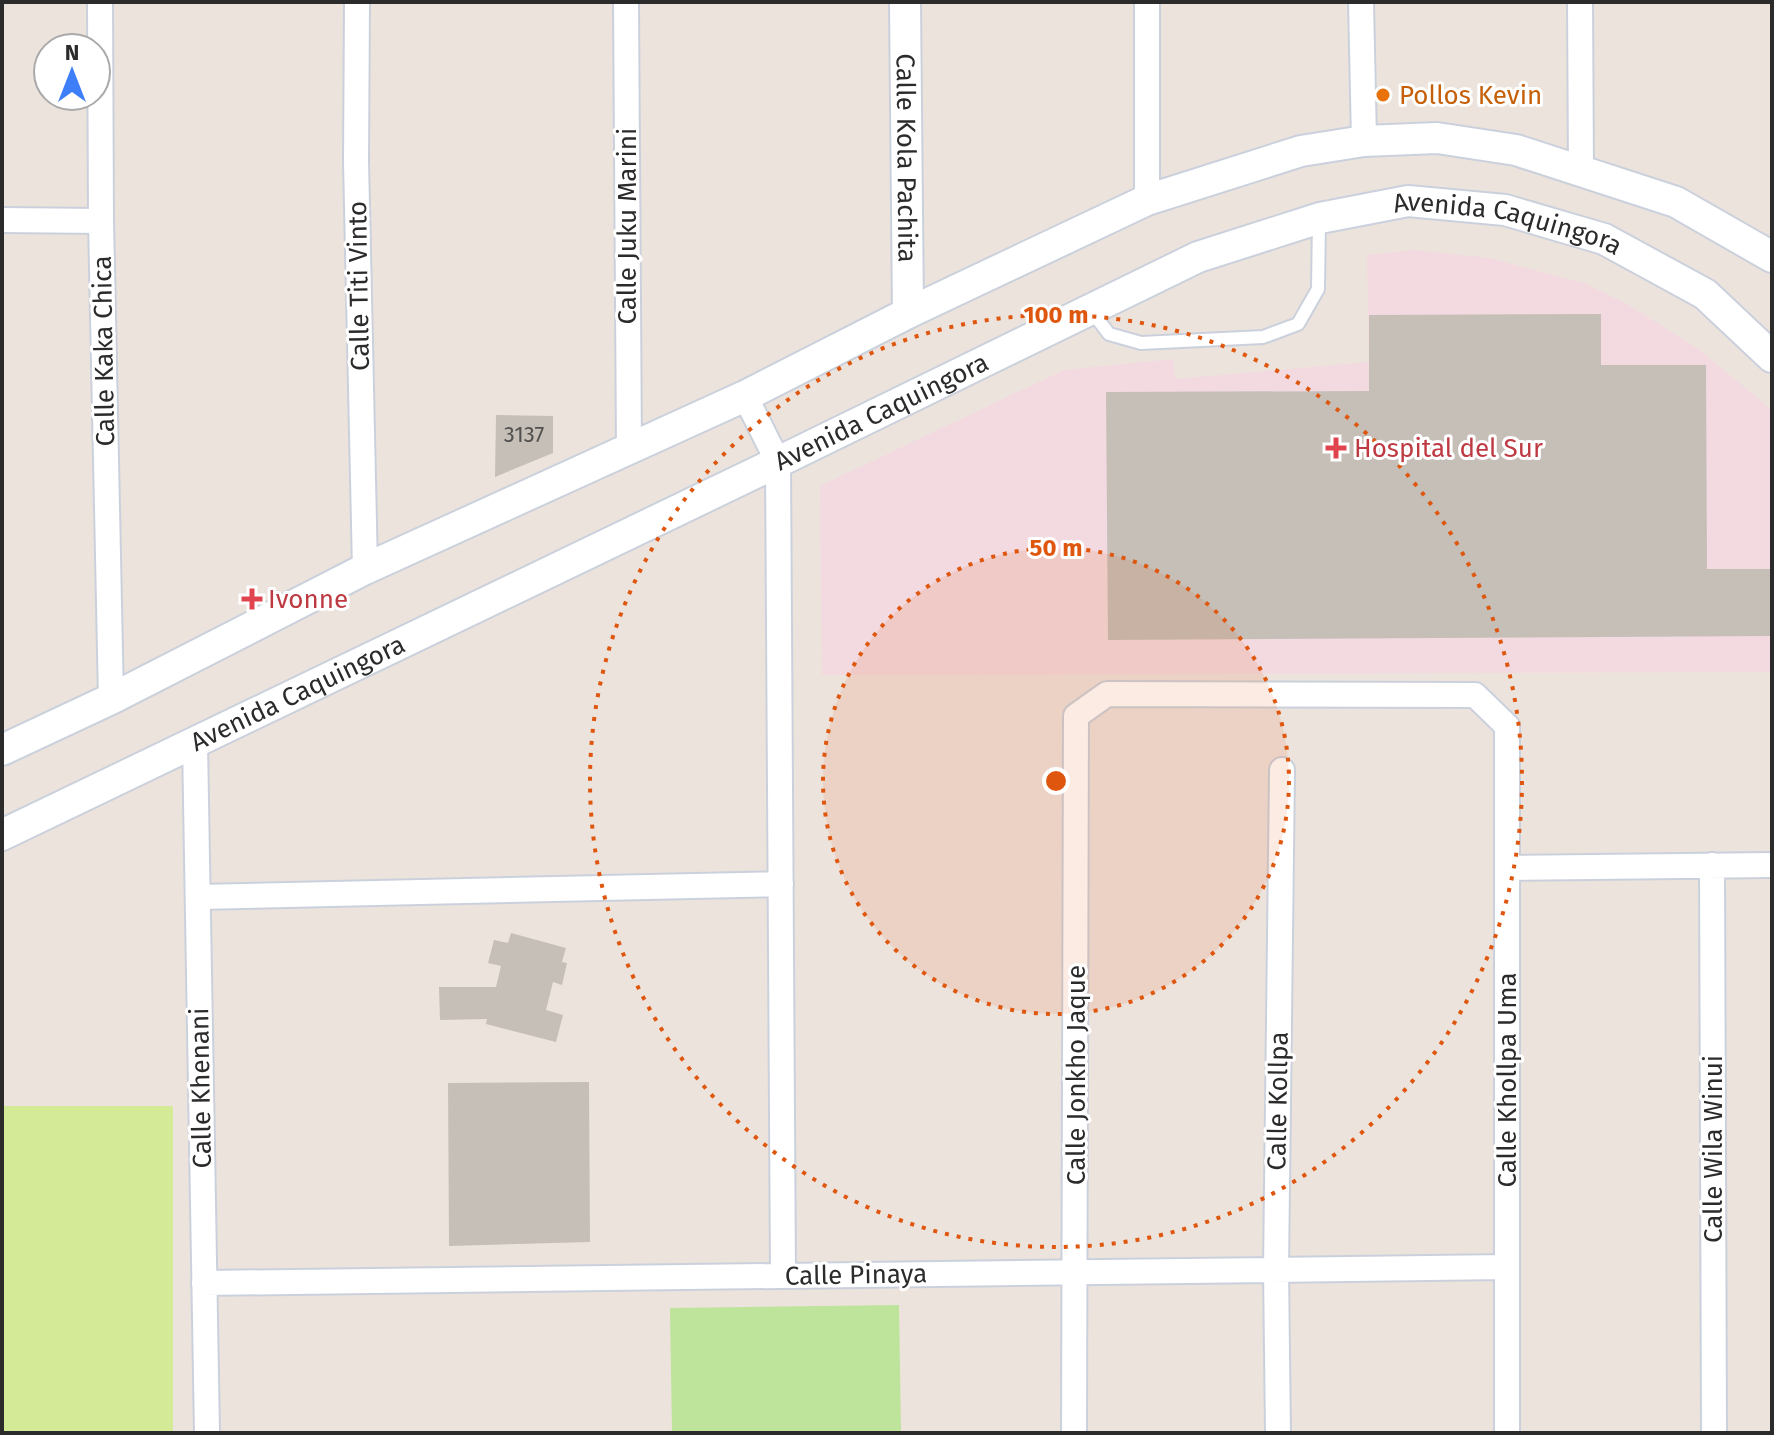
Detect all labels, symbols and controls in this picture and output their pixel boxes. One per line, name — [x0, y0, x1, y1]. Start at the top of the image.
north arrow — [32, 32, 112, 112]
text: N — [65, 39, 79, 66]
street label: Calle Kola Pachita — [890, 53, 923, 263]
place label: Pollos Kevin — [1399, 80, 1542, 111]
marker: Pollos Kevin — [1374, 86, 1392, 104]
street label: Calle Juku Marini — [612, 128, 643, 324]
street label: Avenida Caquingora — [1390, 186, 1628, 261]
street label: Calle Titi Vinto — [342, 201, 376, 371]
street label: Calle Kaka Chica — [87, 255, 121, 447]
text: 100 m — [1023, 301, 1089, 329]
street label: Avenida Caquingora — [769, 346, 993, 477]
house number: 3137 — [504, 421, 545, 448]
place label: Hospital del Sur — [1354, 433, 1543, 464]
marker: Hospital del Sur — [1325, 437, 1347, 459]
text: 50 m — [1030, 534, 1082, 562]
place label: Ivonne — [268, 584, 348, 615]
marker: Ivonne — [243, 590, 261, 608]
street label: Avenida Caquingora — [185, 628, 410, 758]
centre of rings — [1042, 767, 1070, 795]
street label: Calle Jonkho Jaque — [1061, 965, 1092, 1185]
street label: Calle Khollpa Uma — [1492, 972, 1523, 1188]
street label: Calle Khenani — [184, 1007, 218, 1169]
street label: Calle Kollpa — [1261, 1031, 1295, 1171]
street label: Calle Wila Winui — [1698, 1055, 1729, 1243]
street label: Calle Pinaya — [785, 1258, 927, 1292]

